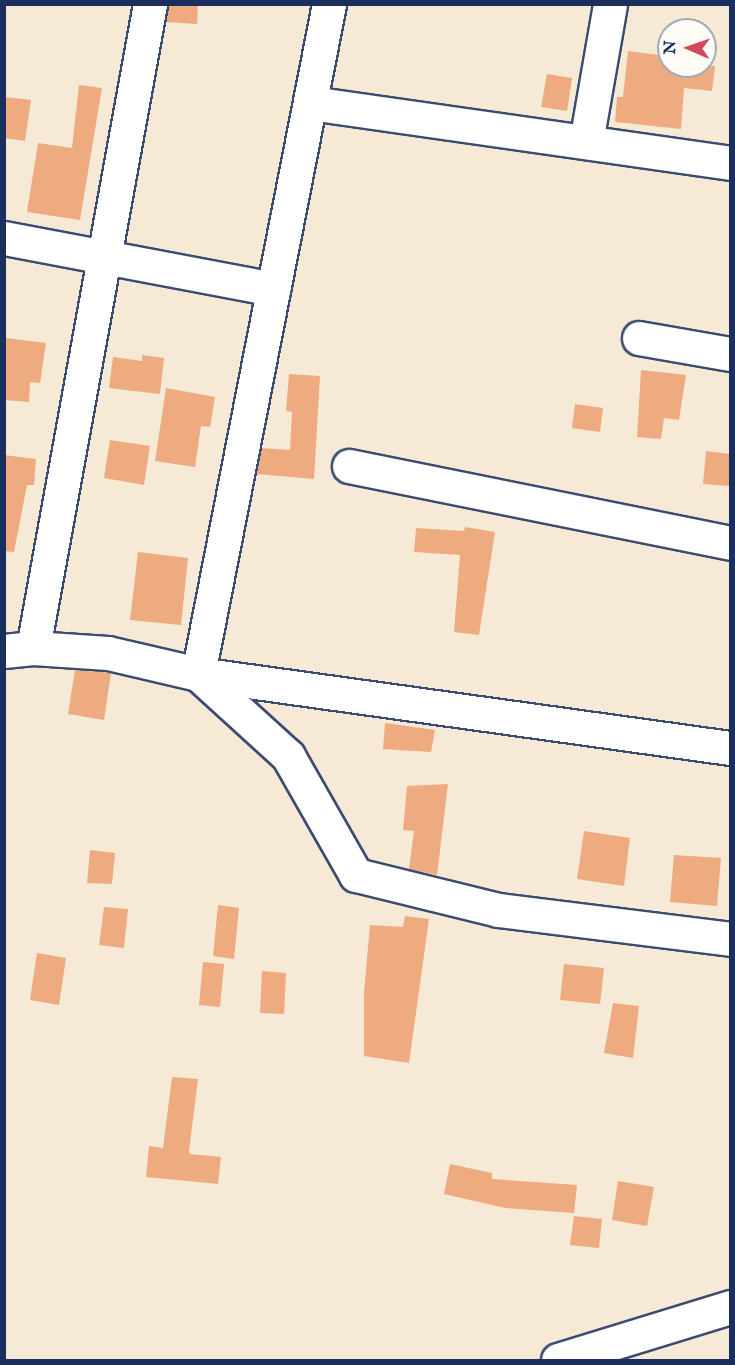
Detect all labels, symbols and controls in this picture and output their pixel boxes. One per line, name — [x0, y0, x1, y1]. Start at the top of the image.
north arrow — [657, 18, 717, 78]
text: N — [661, 40, 681, 55]

